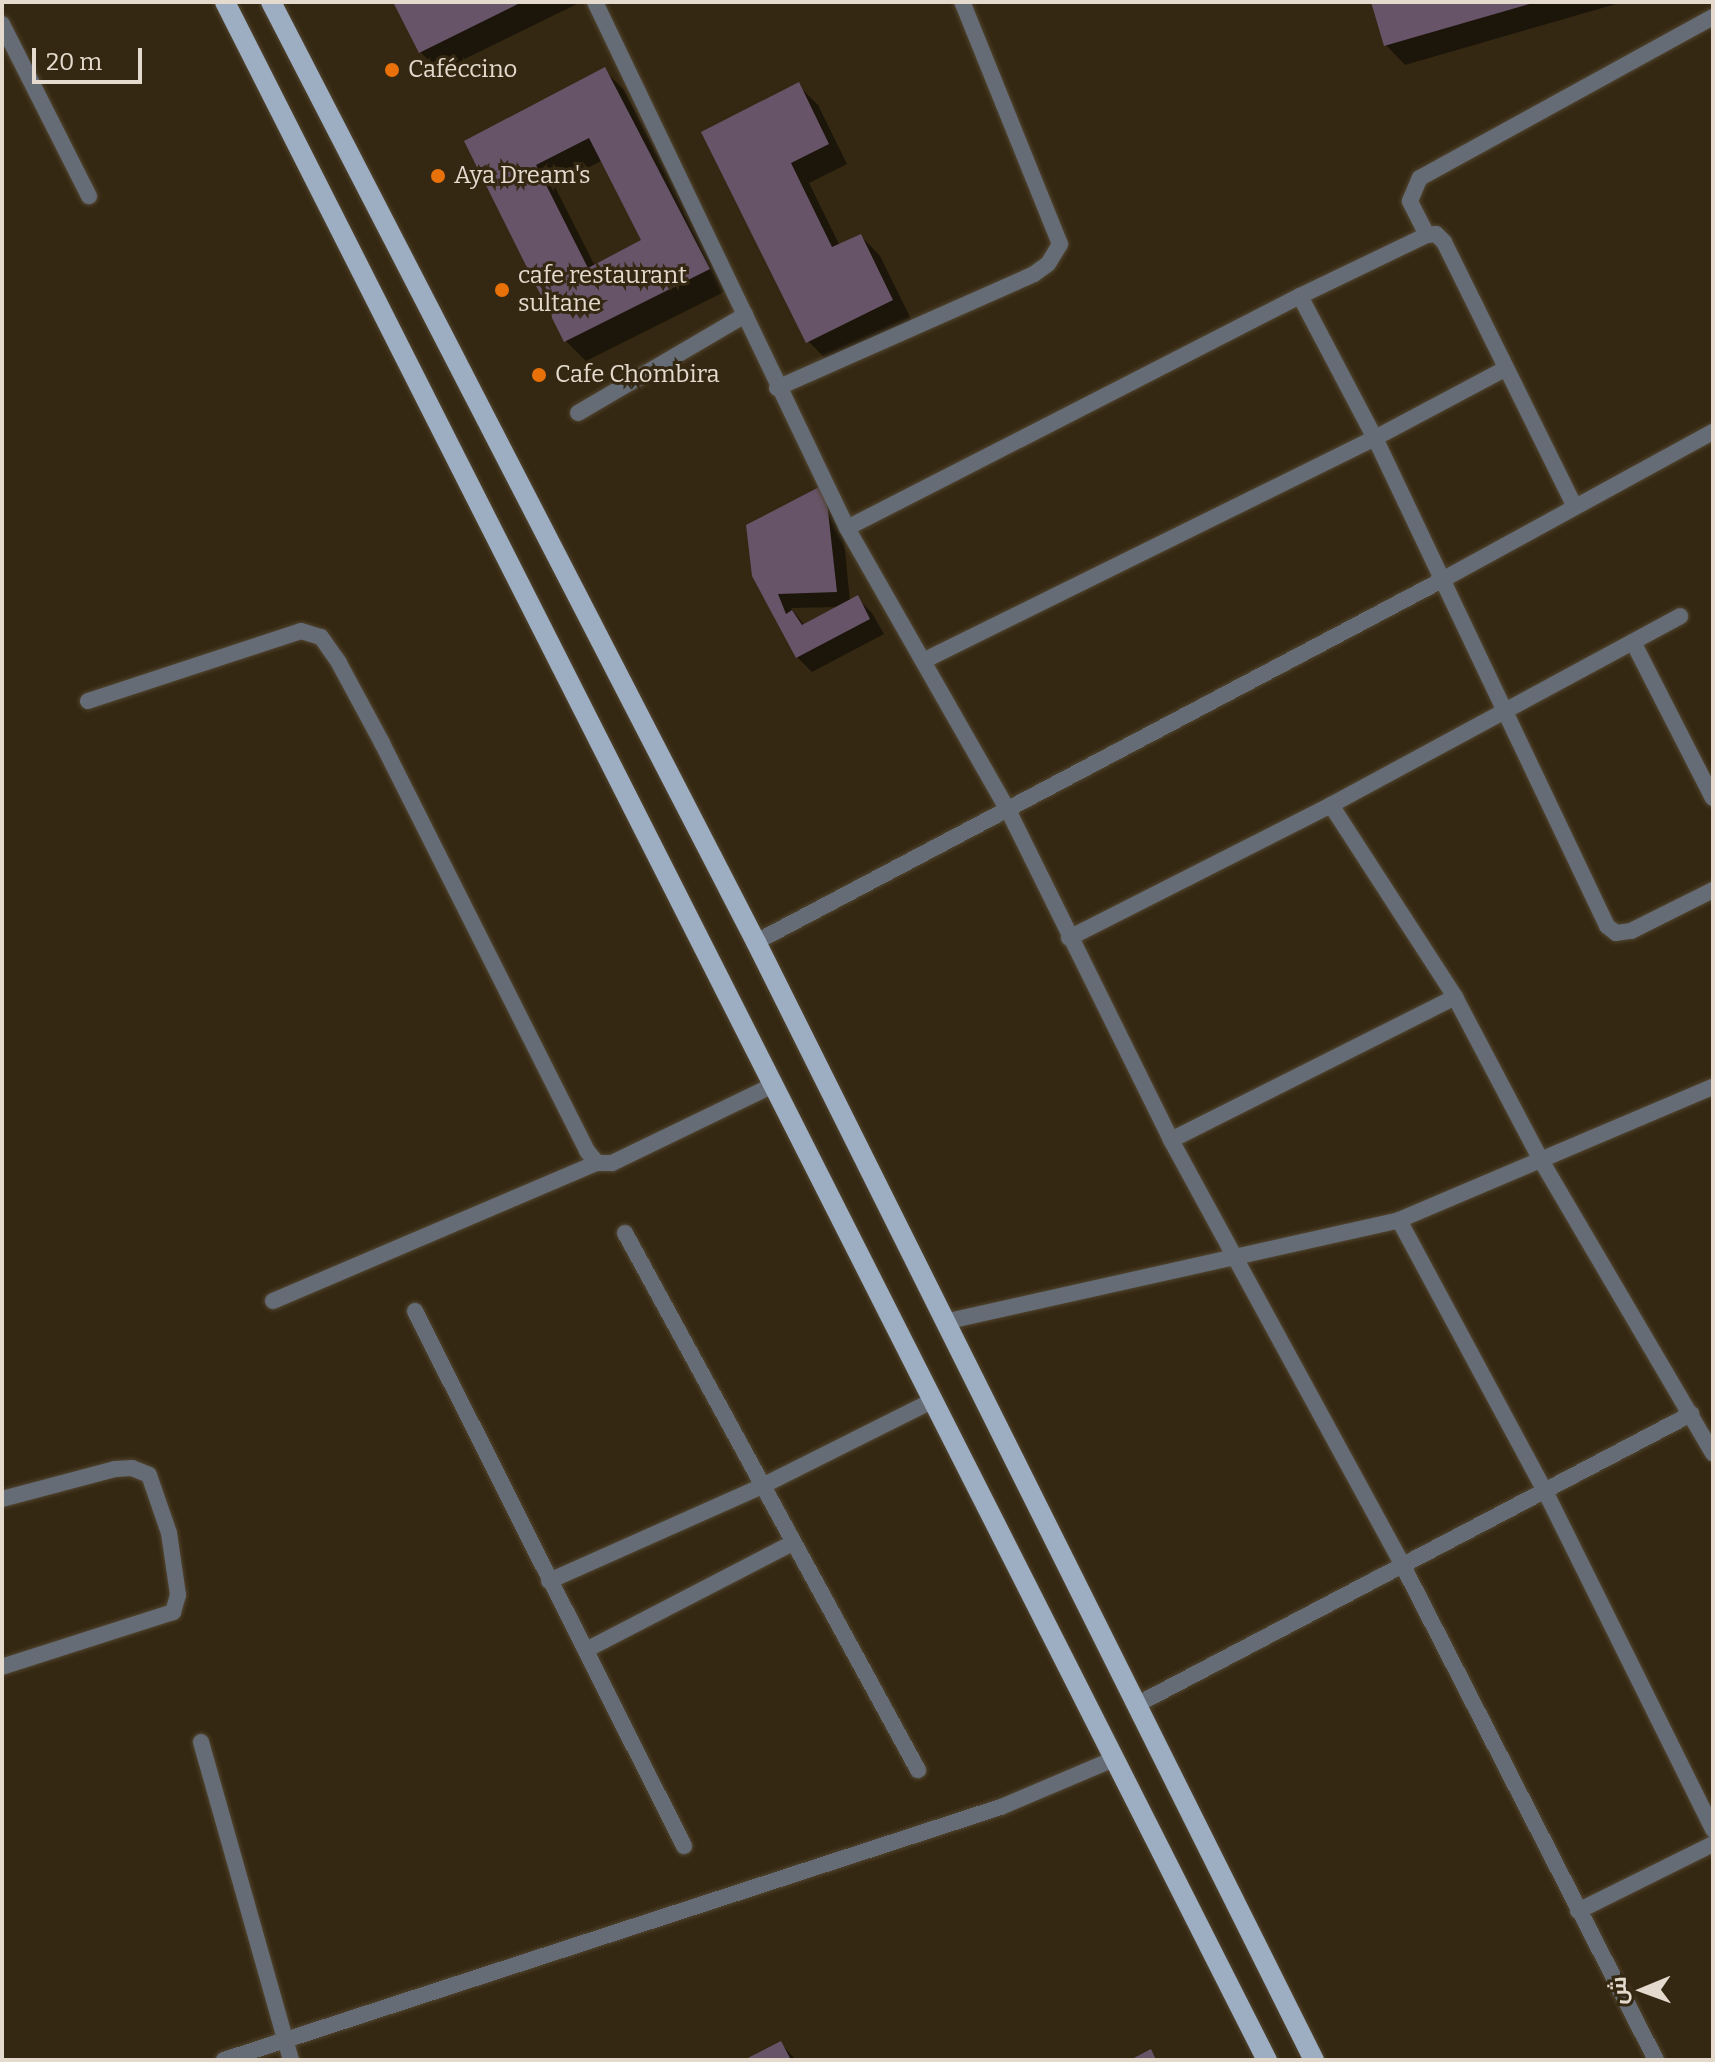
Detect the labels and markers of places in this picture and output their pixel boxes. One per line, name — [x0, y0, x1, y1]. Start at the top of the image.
place label: Caféccino — [408, 56, 517, 84]
marker: Caféccino — [383, 61, 401, 79]
place label: Aya Dream's — [454, 162, 591, 190]
marker: Aya Dream's — [429, 167, 447, 185]
place label: cafe restaurant sultane — [518, 262, 687, 318]
marker: cafe restaurant sultane — [493, 281, 511, 299]
place label: Cafe Chombira — [555, 361, 720, 389]
marker: Cafe Chombira — [530, 366, 548, 384]

